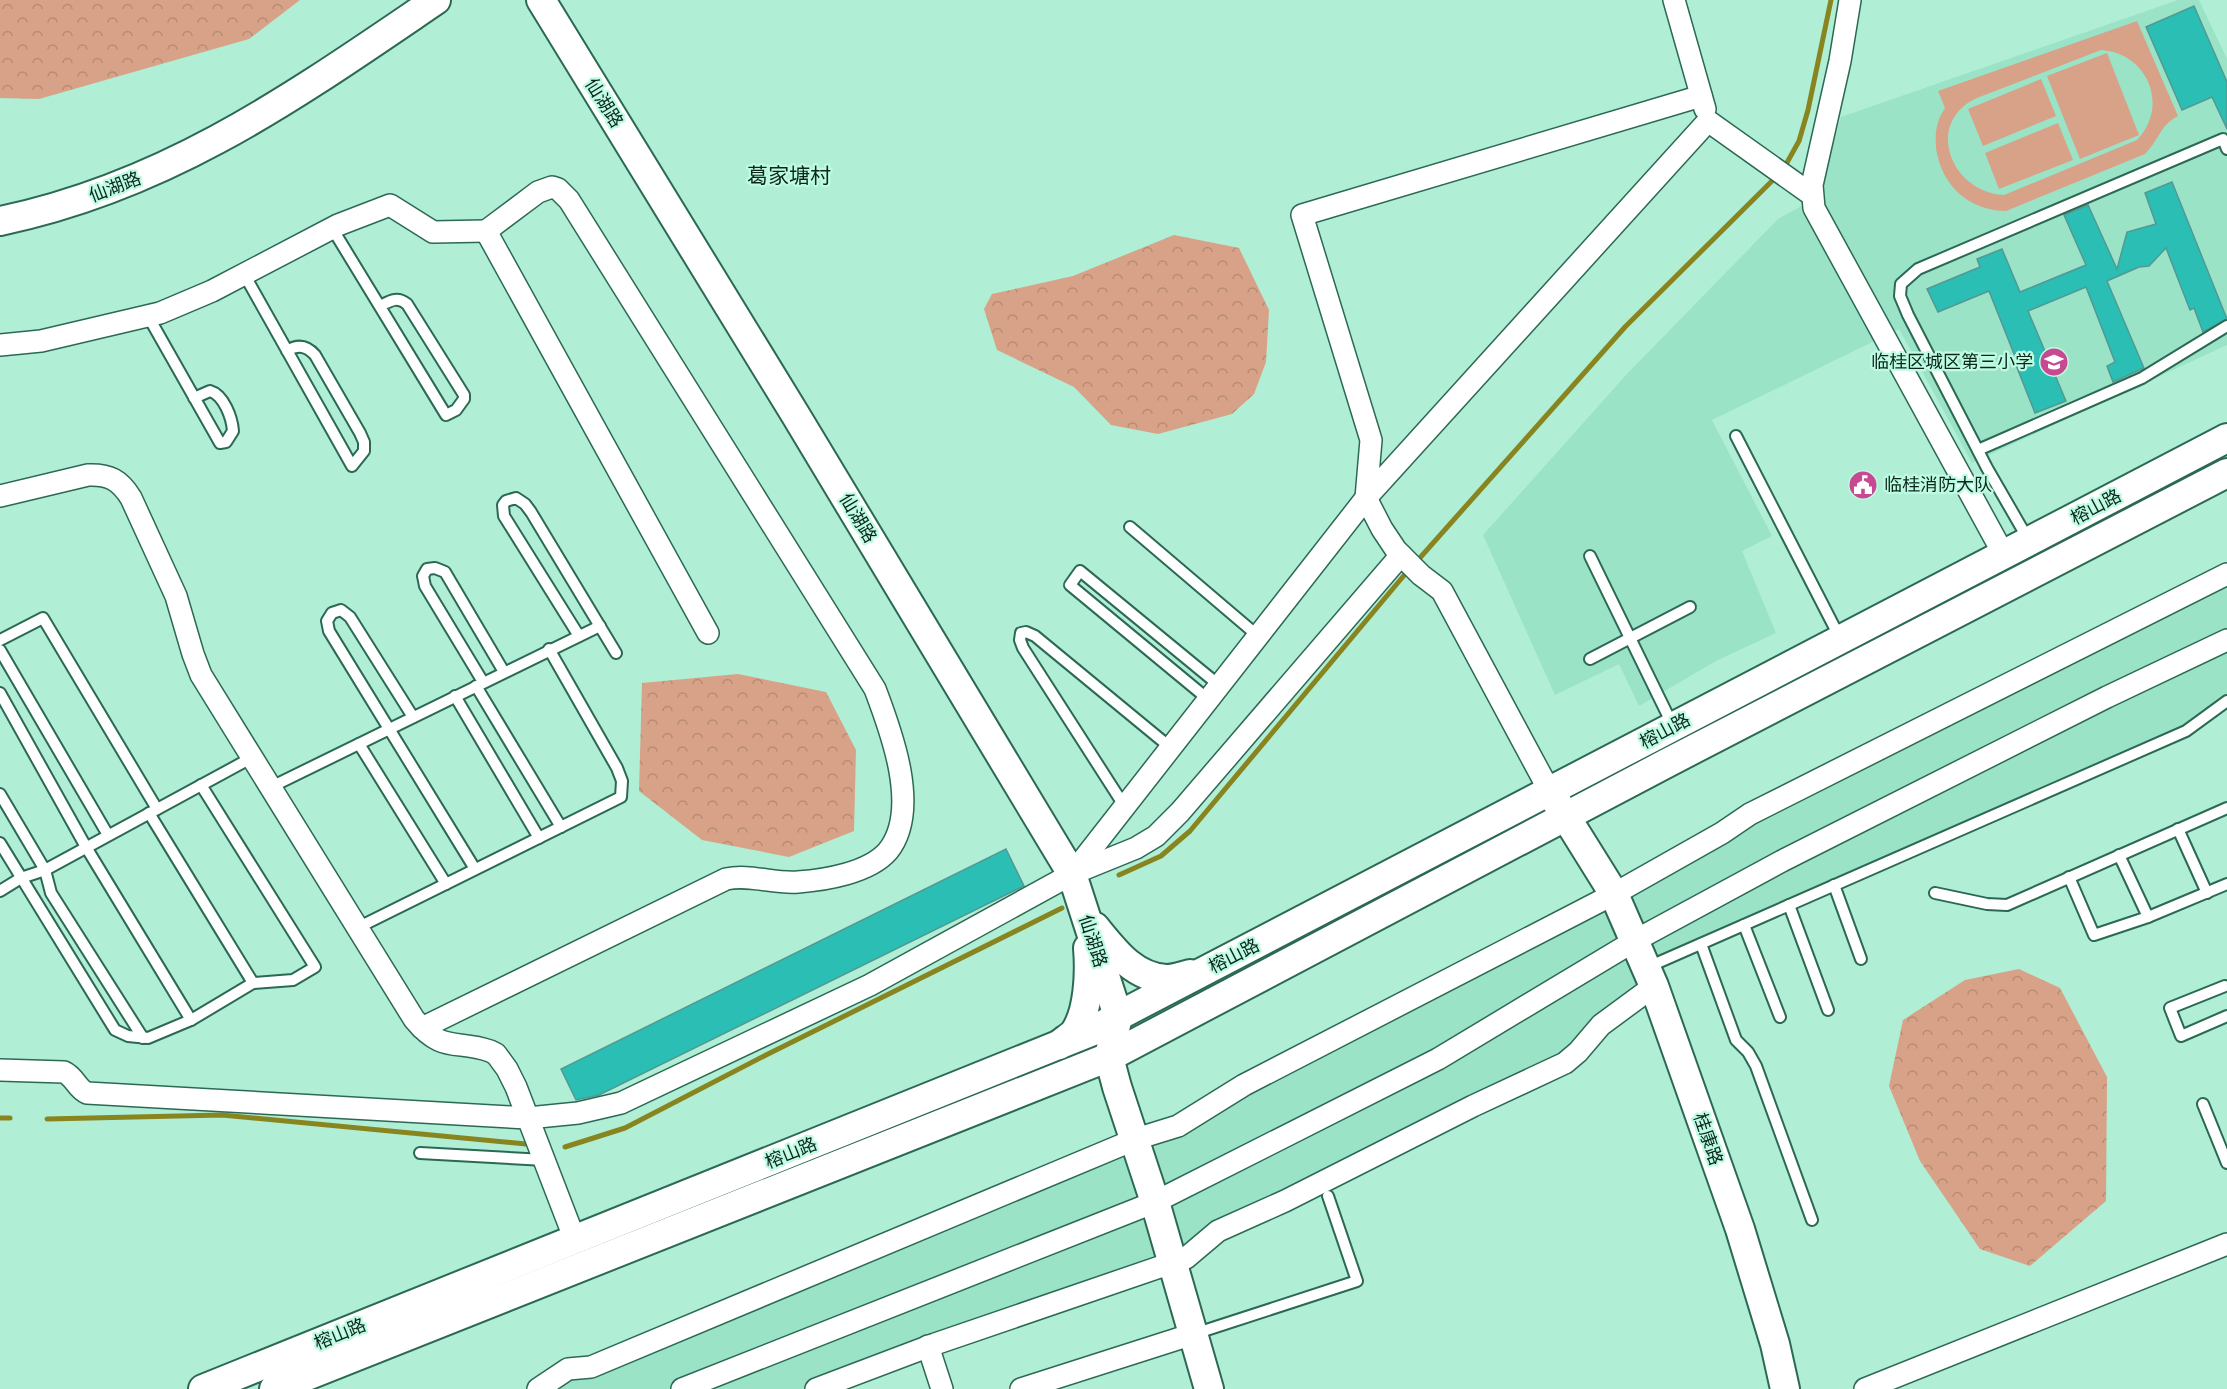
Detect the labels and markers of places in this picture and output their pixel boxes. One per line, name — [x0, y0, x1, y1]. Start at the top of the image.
school or university icon: 临桂区城区第三小学 — [2038, 346, 2070, 378]
place label: 临桂区城区第三小学 — [1871, 350, 2033, 375]
public building icon: 临桂消防大队 — [1847, 469, 1879, 501]
place label: 临桂消防大队 — [1884, 473, 1992, 498]

